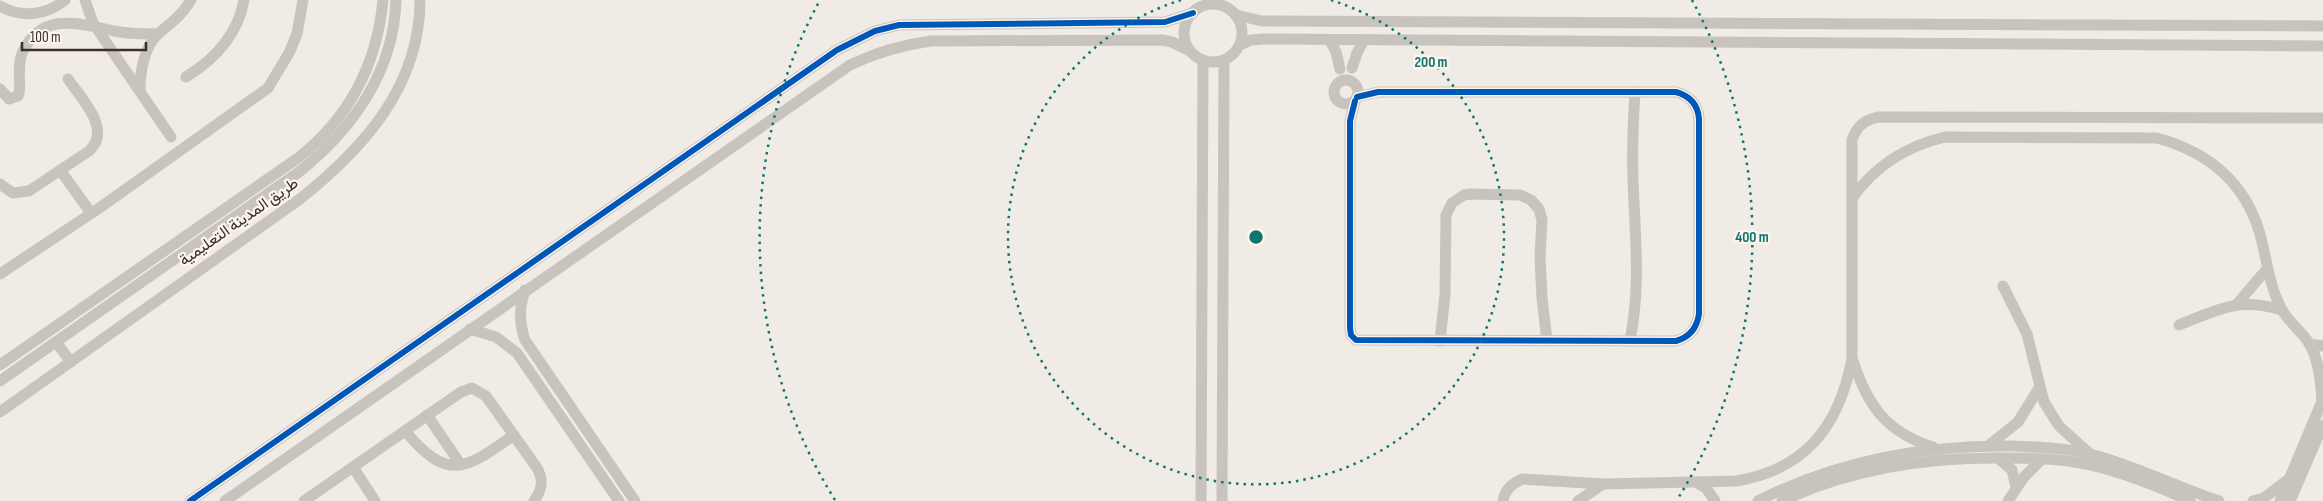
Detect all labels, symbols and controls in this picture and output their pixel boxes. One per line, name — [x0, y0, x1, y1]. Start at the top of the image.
scale bar — [22, 20, 146, 52]
text: 100 m — [30, 28, 61, 47]
text: 200 m — [1414, 53, 1448, 72]
street label: طريق المدينة التعليمية — [176, 174, 302, 270]
centre of rings — [1247, 228, 1265, 246]
text: 400 m — [1735, 228, 1769, 247]

